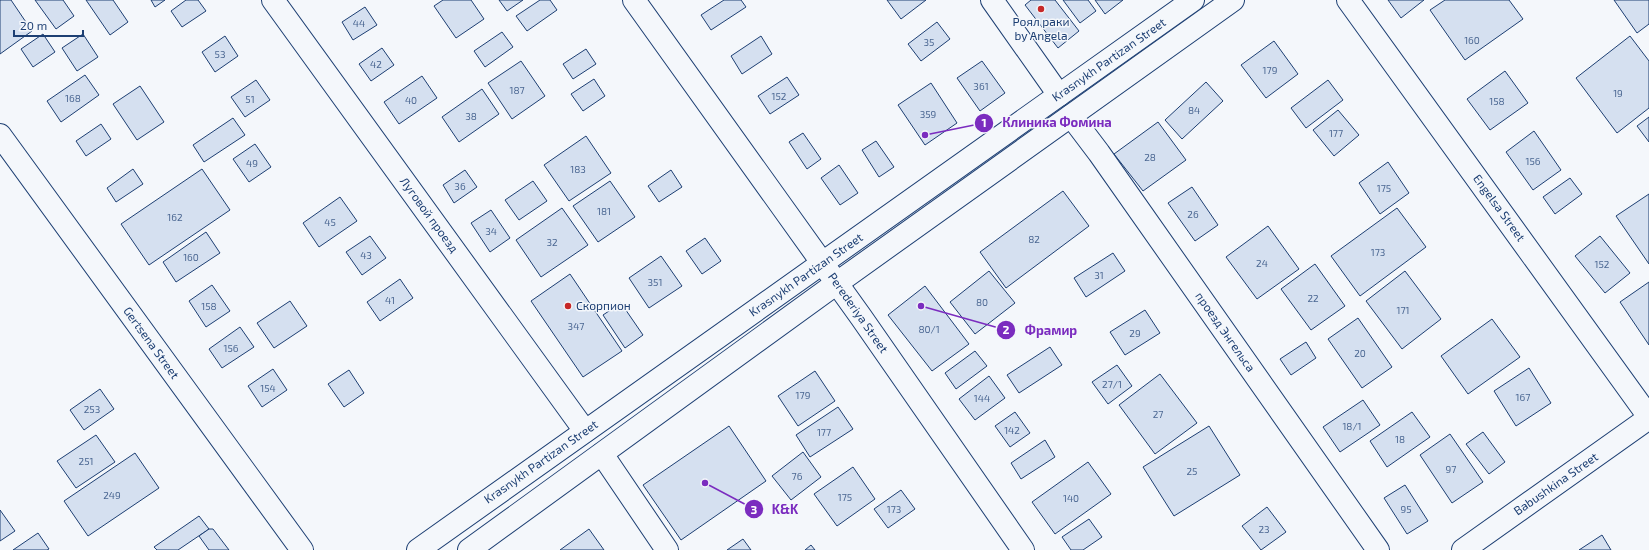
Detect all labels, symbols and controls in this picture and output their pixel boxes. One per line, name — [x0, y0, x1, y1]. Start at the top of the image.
marker: Роял раки by Angela — [1036, 4, 1046, 14]
scale bar — [14, 12, 83, 38]
place label: Роял раки by Angela — [1013, 14, 1069, 42]
street label: Krasnykh Partizan Street — [1049, 14, 1168, 104]
house number: 44 — [353, 17, 365, 29]
text: 20 m — [20, 18, 47, 32]
house number: 160 — [1464, 34, 1480, 46]
house number: 35 — [924, 36, 934, 48]
house number: 53 — [215, 48, 225, 60]
house number: 42 — [370, 58, 382, 70]
house number: 179 — [1263, 64, 1278, 76]
house number: 361 — [973, 80, 989, 92]
house number: 187 — [509, 84, 525, 96]
house number: 19 — [1613, 87, 1623, 99]
house number: 152 — [772, 90, 787, 102]
house number: 168 — [65, 92, 81, 104]
house number: 51 — [245, 93, 255, 105]
house number: 40 — [405, 94, 417, 106]
house number: 158 — [1489, 95, 1505, 107]
house number: 84 — [1188, 104, 1200, 116]
house number: 359 — [920, 108, 937, 120]
house number: 38 — [465, 110, 477, 122]
callout: Клиника Фомина — [974, 110, 1120, 135]
text: Клиника Фомина — [1002, 114, 1112, 130]
text: 1 — [981, 115, 987, 129]
house number: 177 — [1329, 127, 1343, 139]
house number: 28 — [1144, 151, 1156, 163]
house number: 156 — [1525, 155, 1541, 167]
house number: 49 — [246, 157, 258, 169]
house number: 183 — [570, 163, 586, 175]
street label: Engelsa Street — [1471, 171, 1529, 244]
street label: Луговой проезд — [397, 174, 462, 255]
house number: 36 — [454, 180, 466, 192]
house number: 175 — [1377, 182, 1391, 194]
house number: 181 — [597, 205, 611, 217]
house number: 26 — [1187, 208, 1199, 220]
house number: 162 — [167, 211, 183, 223]
house number: 45 — [324, 216, 336, 228]
house number: 34 — [485, 225, 497, 237]
street label: Krasnykh Partizan Street — [746, 229, 865, 319]
house number: 82 — [1028, 233, 1040, 245]
house number: 32 — [546, 236, 558, 248]
house number: 173 — [1371, 246, 1385, 258]
house number: 43 — [360, 249, 372, 261]
house number: 160 — [183, 251, 199, 263]
house number: 24 — [1256, 257, 1268, 269]
house number: 152 — [1595, 258, 1610, 270]
house number: 31 — [1094, 269, 1104, 281]
street label: Perederiya Street — [826, 270, 892, 356]
house number: 351 — [648, 276, 662, 288]
street label: проезд Энгельса — [1193, 289, 1259, 374]
house number: 22 — [1307, 292, 1319, 304]
house number: 41 — [385, 294, 395, 306]
house number: 80 — [976, 296, 988, 308]
place label: Скорпион — [576, 298, 631, 312]
house number: 158 — [201, 300, 217, 312]
marker: Скорпион — [563, 301, 573, 311]
street label: Gertsena Street — [121, 304, 183, 381]
house number: 171 — [1396, 304, 1410, 316]
callout: Фрамир — [996, 318, 1085, 343]
house number: 347 — [568, 320, 584, 332]
text: 2 — [1003, 322, 1010, 336]
text: Фрамир — [1025, 322, 1077, 338]
house number: 80/1 — [918, 323, 940, 335]
house number: 29 — [1129, 327, 1141, 339]
house number: 156 — [223, 342, 239, 354]
house number: 20 — [1354, 347, 1366, 359]
house number: 27/1 — [1102, 378, 1122, 390]
house number: 154 — [260, 382, 276, 394]
house number: 179 — [796, 389, 811, 401]
house number: 167 — [1516, 391, 1530, 403]
house number: 144 — [974, 392, 990, 404]
house number: 253 — [84, 403, 100, 415]
house number: 27 — [1153, 408, 1163, 420]
street label: Krasnykh Partizan Street — [481, 416, 600, 506]
house number: 18/1 — [1342, 420, 1362, 432]
house number: 142 — [1004, 424, 1020, 436]
house number: 177 — [817, 426, 831, 438]
house number: 18 — [1395, 433, 1405, 445]
street label: Babushkina Street — [1511, 449, 1601, 517]
house number: 251 — [79, 455, 93, 467]
house number: 97 — [1446, 463, 1456, 475]
house number: 25 — [1187, 465, 1197, 477]
house number: 76 — [792, 470, 803, 482]
house number: 249 — [103, 489, 121, 501]
house number: 175 — [838, 491, 852, 503]
house number: 140 — [1063, 492, 1079, 504]
callout: K&K — [744, 497, 807, 522]
text: K&K — [772, 501, 799, 517]
text: 3 — [751, 502, 758, 516]
house number: 173 — [887, 503, 901, 515]
house number: 95 — [1400, 503, 1412, 515]
house number: 23 — [1258, 523, 1270, 535]

